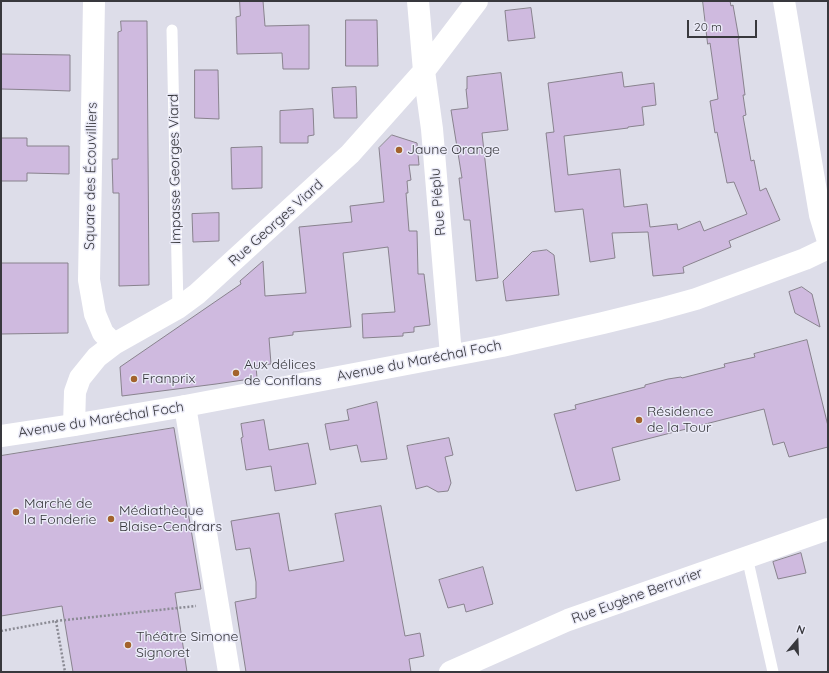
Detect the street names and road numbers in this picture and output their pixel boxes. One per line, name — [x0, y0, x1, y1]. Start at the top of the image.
street label: Impasse Georges Viard — [165, 94, 185, 244]
street label: Square des Écouvilliers — [81, 102, 101, 250]
street label: Rue Piéplu — [427, 168, 449, 236]
street label: Rue Georges Viard — [225, 176, 327, 270]
street label: Avenue du Maréchal Foch — [335, 337, 503, 385]
street label: Avenue du Maréchal Foch — [17, 399, 185, 441]
street label: Rue Eugène Berrurier — [569, 564, 705, 628]

